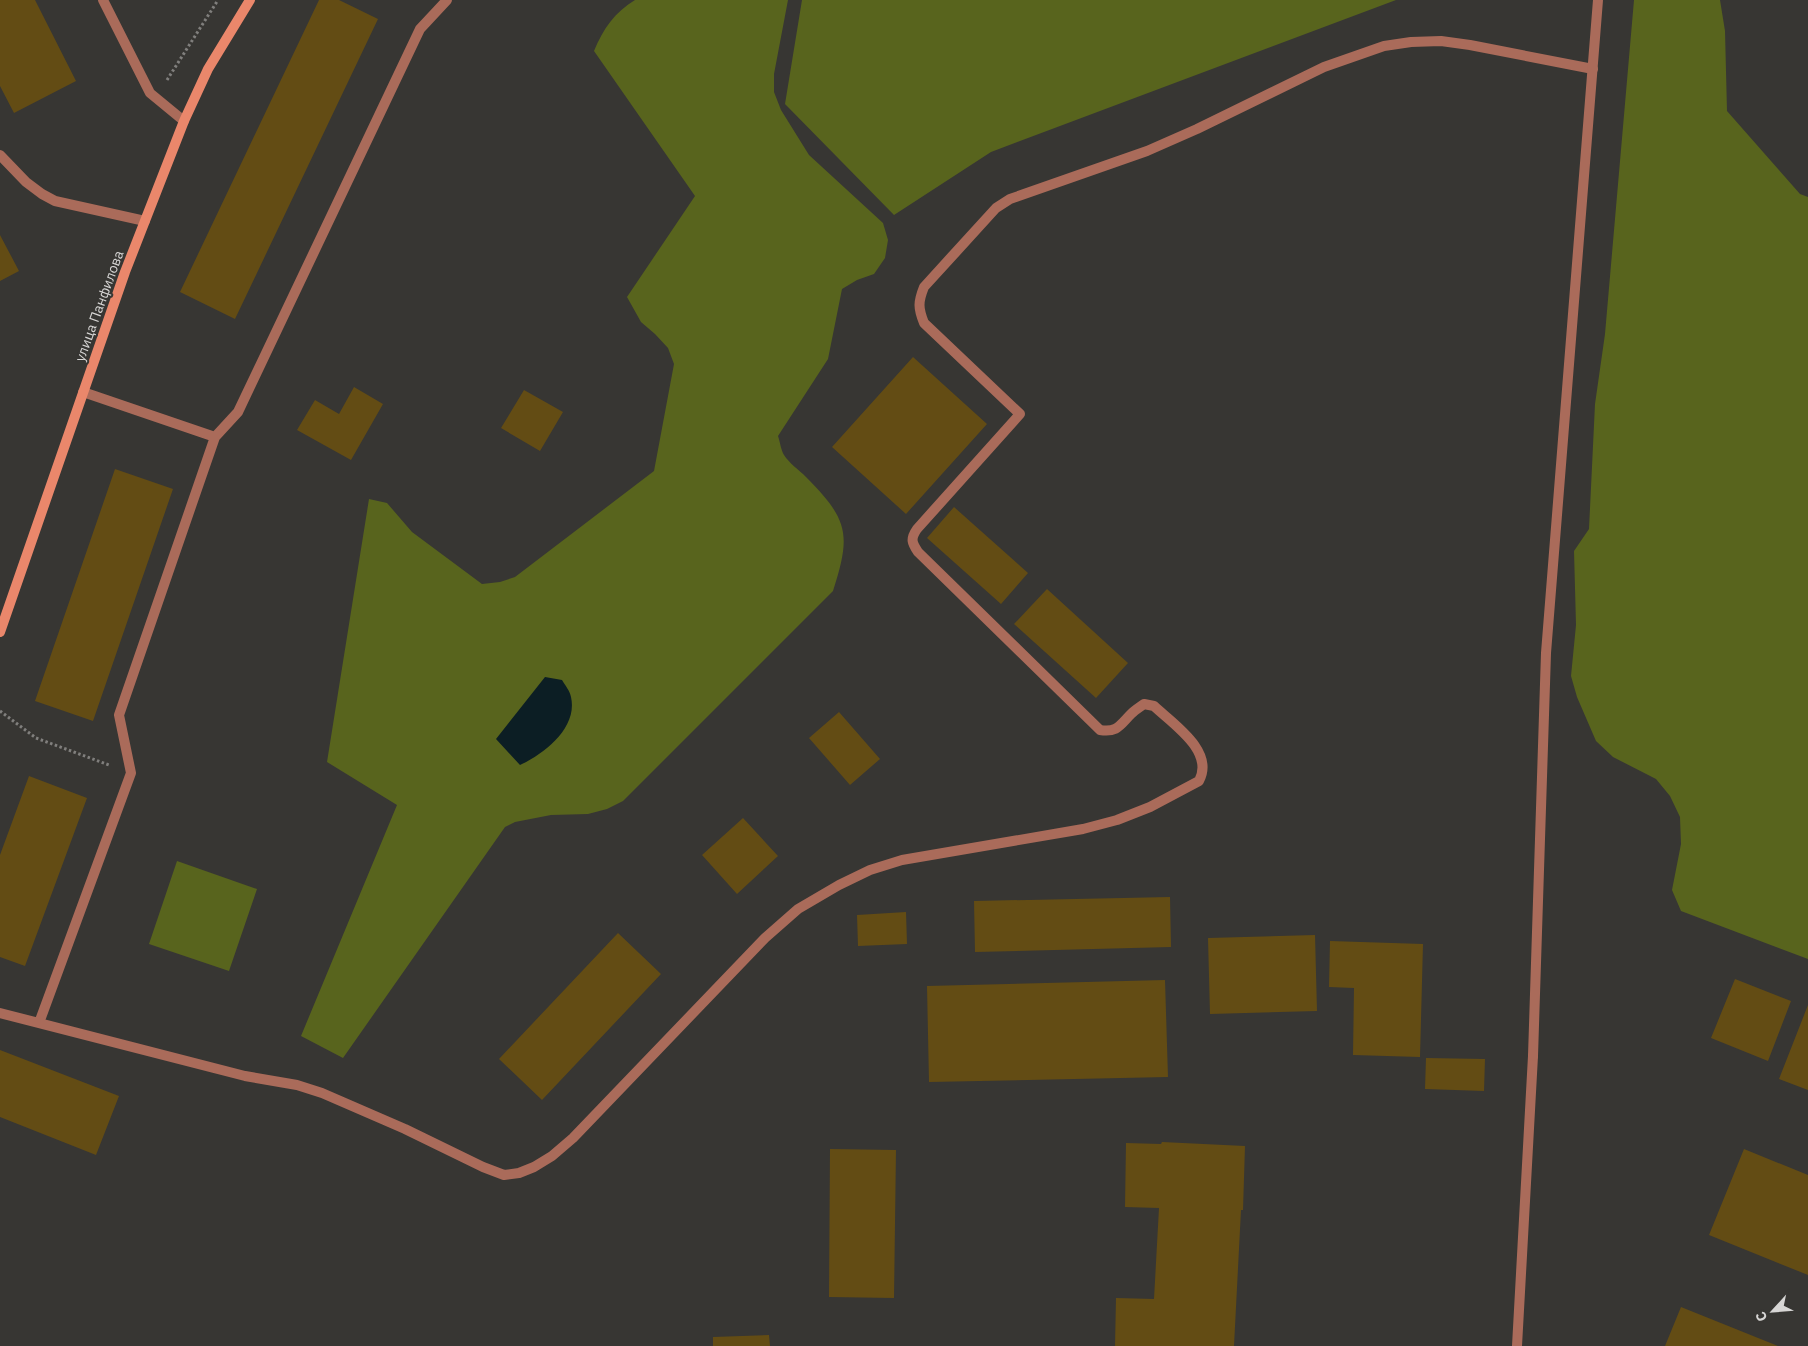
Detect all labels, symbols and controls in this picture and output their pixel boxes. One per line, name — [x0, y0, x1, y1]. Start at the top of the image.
street label: улица Панфилова — [70, 247, 128, 364]
north arrow — [1748, 1286, 1798, 1336]
text: С — [1751, 1309, 1771, 1325]

